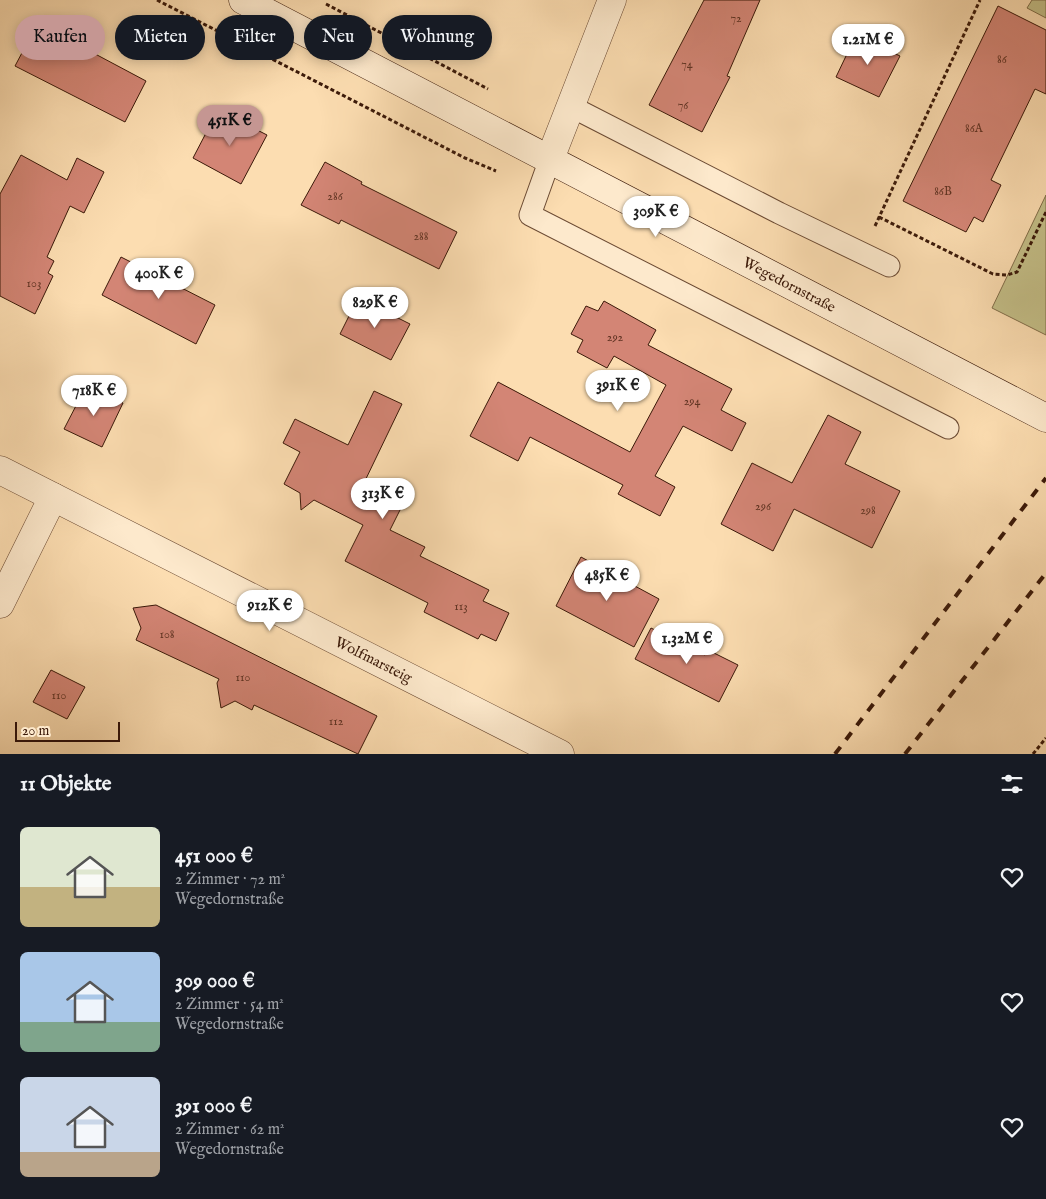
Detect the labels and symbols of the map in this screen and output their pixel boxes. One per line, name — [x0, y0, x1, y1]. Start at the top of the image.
house number: 72 — [730, 11, 742, 26]
pin: 1.21M € — [822, 23, 914, 66]
house number: 86 — [997, 52, 1008, 67]
house number: 74 — [681, 57, 693, 72]
house number: 76 — [678, 98, 689, 113]
pin: 451K € — [189, 104, 271, 147]
house number: 86A — [965, 121, 984, 136]
house number: 86B — [934, 184, 952, 199]
house number: 286 — [327, 189, 344, 204]
pin: 309K € — [615, 196, 697, 238]
house number: 288 — [413, 229, 429, 244]
street label: Wegedornstraße — [740, 252, 839, 316]
pin: 400K € — [118, 258, 200, 300]
house number: 103 — [27, 276, 41, 291]
pin: 829K € — [334, 286, 416, 329]
house number: 292 — [607, 330, 624, 345]
pin: 391K € — [577, 370, 659, 412]
pin: 718K € — [53, 374, 135, 417]
house number: 294 — [684, 394, 700, 409]
pin: 313K € — [342, 478, 424, 520]
house number: 296 — [755, 499, 772, 514]
house number: 298 — [860, 503, 876, 518]
pin: 485K € — [566, 560, 648, 602]
pin: 912K € — [229, 590, 311, 632]
house number: 113 — [454, 599, 468, 614]
pin: 1.32M € — [641, 622, 733, 665]
house number: 108 — [159, 627, 175, 642]
street label: Wolfmarsteig — [332, 632, 416, 687]
house number: 110 — [236, 670, 250, 685]
house number: 110 — [52, 688, 66, 703]
house number: 112 — [329, 714, 344, 729]
scale bar — [15, 719, 120, 742]

